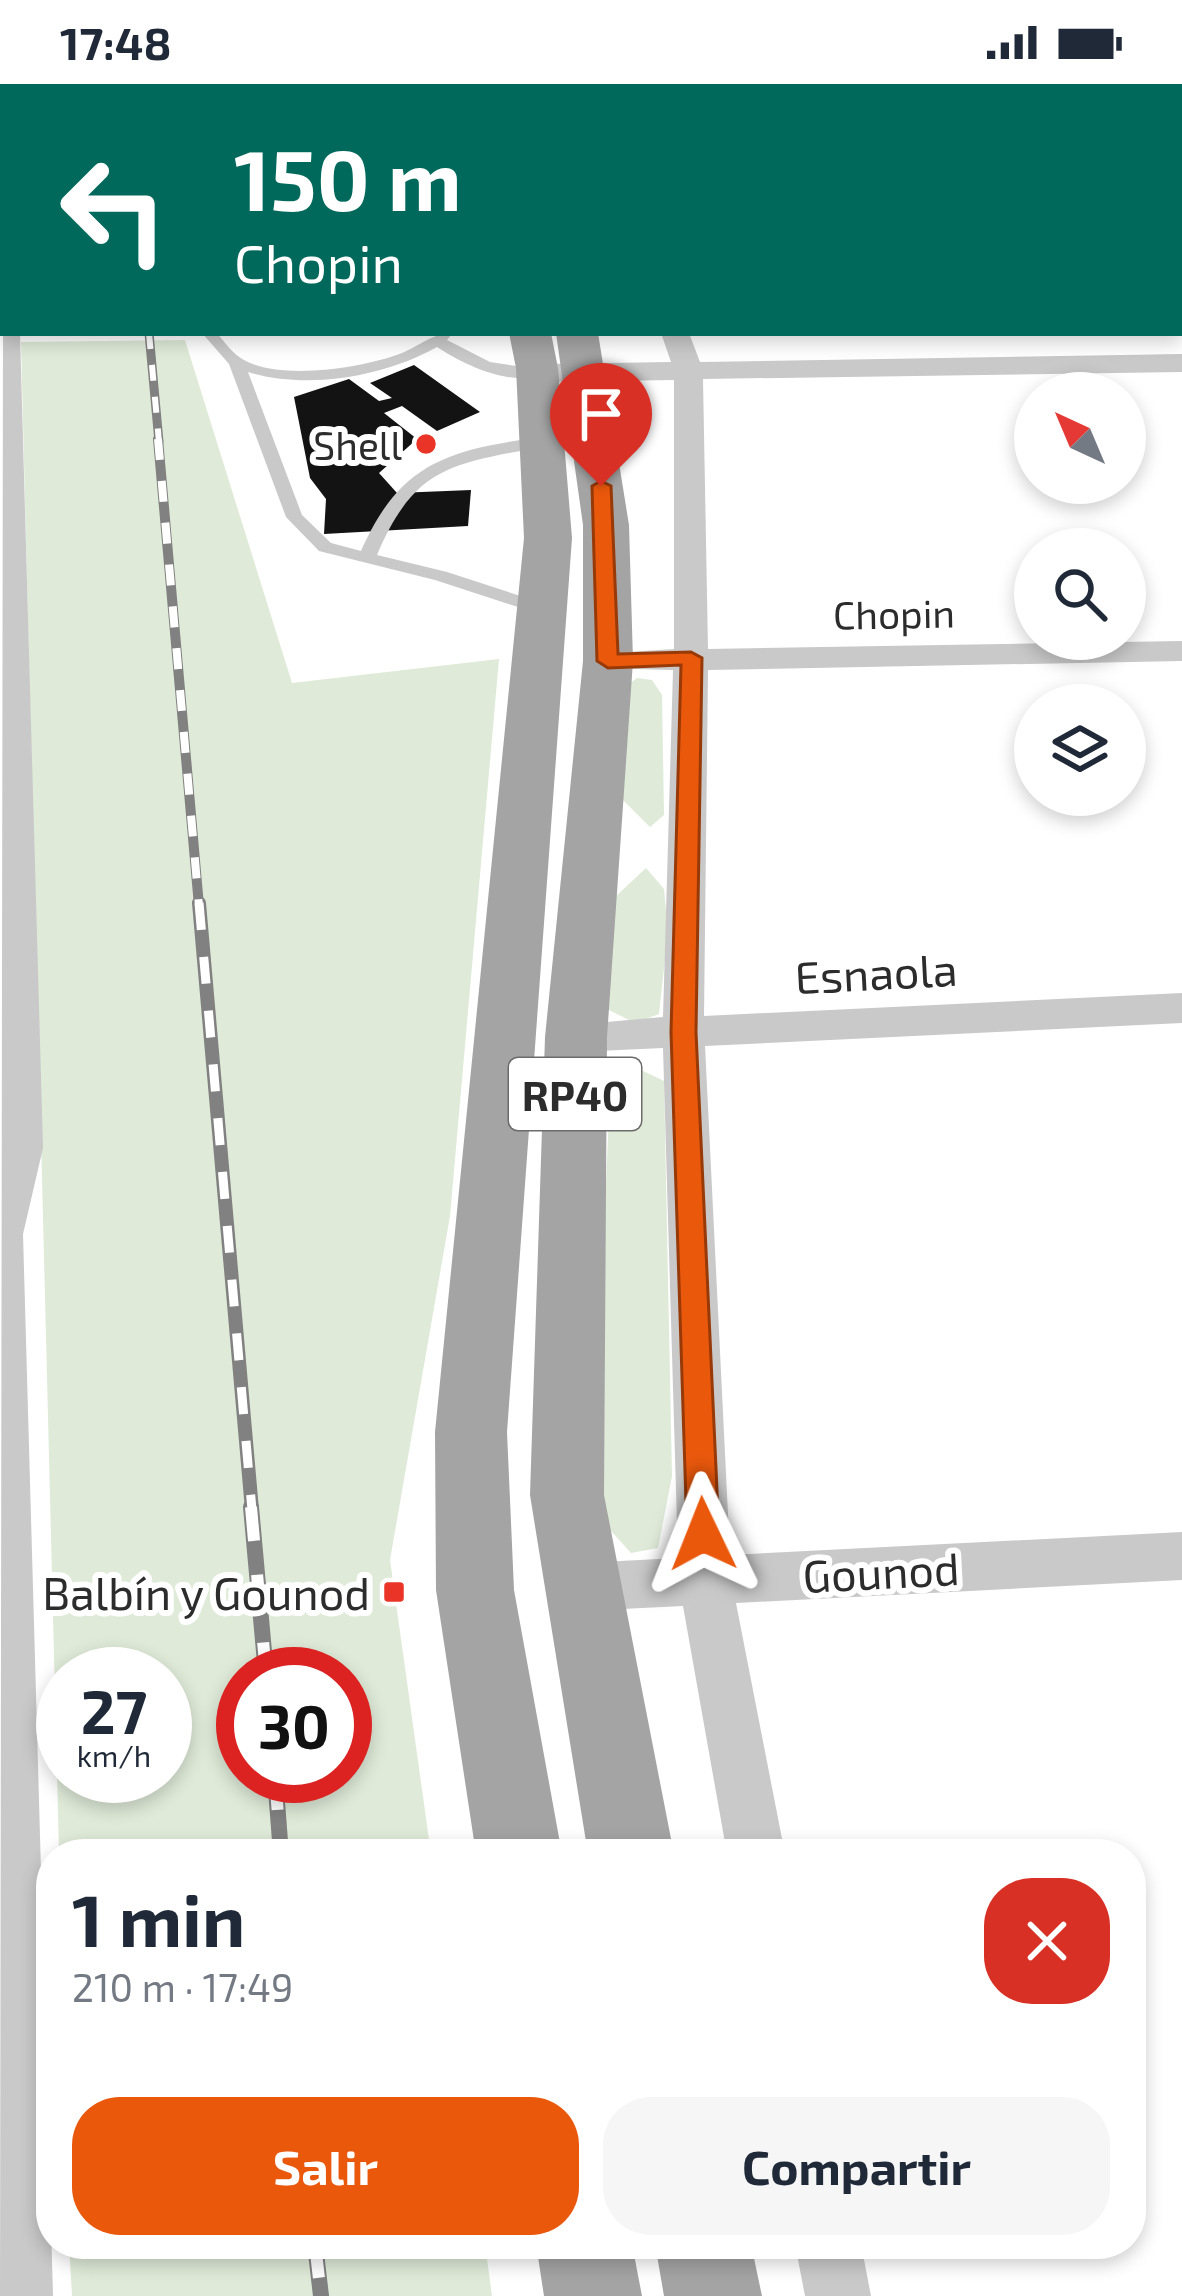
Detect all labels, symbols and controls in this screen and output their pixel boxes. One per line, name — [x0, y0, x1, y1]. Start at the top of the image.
text: 17:48 — [60, 15, 171, 69]
text: 150 m — [234, 127, 462, 228]
icon: left — [36, 132, 192, 288]
text: Chopin — [234, 229, 403, 294]
pin — [550, 363, 652, 486]
north arrow — [1014, 372, 1146, 504]
map controls — [1014, 372, 1146, 816]
icon: arrive — [568, 381, 634, 447]
place label: Shell — [313, 421, 402, 468]
marker: Shell — [413, 431, 439, 457]
button: search — [1014, 528, 1146, 660]
street label: Chopin — [833, 588, 955, 638]
button: layers — [1014, 684, 1146, 816]
street label: Esnaola — [793, 941, 959, 1003]
road number: RP40 — [509, 1058, 641, 1130]
position arrow — [640, 1471, 766, 1597]
street label: Gounod — [801, 1540, 961, 1602]
place label: Balbín y Gounod — [42, 1565, 370, 1619]
marker: Balbín y Gounod — [381, 1579, 407, 1605]
speed limit sign: 30 — [216, 1647, 372, 1803]
text: 27 — [81, 1674, 147, 1746]
text: km/h — [77, 1737, 151, 1773]
text: 1 min — [72, 1875, 245, 1961]
button: close — [984, 1878, 1110, 2004]
text: 210 m · 17:49 — [72, 1963, 293, 2010]
button: Salir — [72, 2097, 579, 2235]
button: Compartir — [603, 2097, 1110, 2235]

